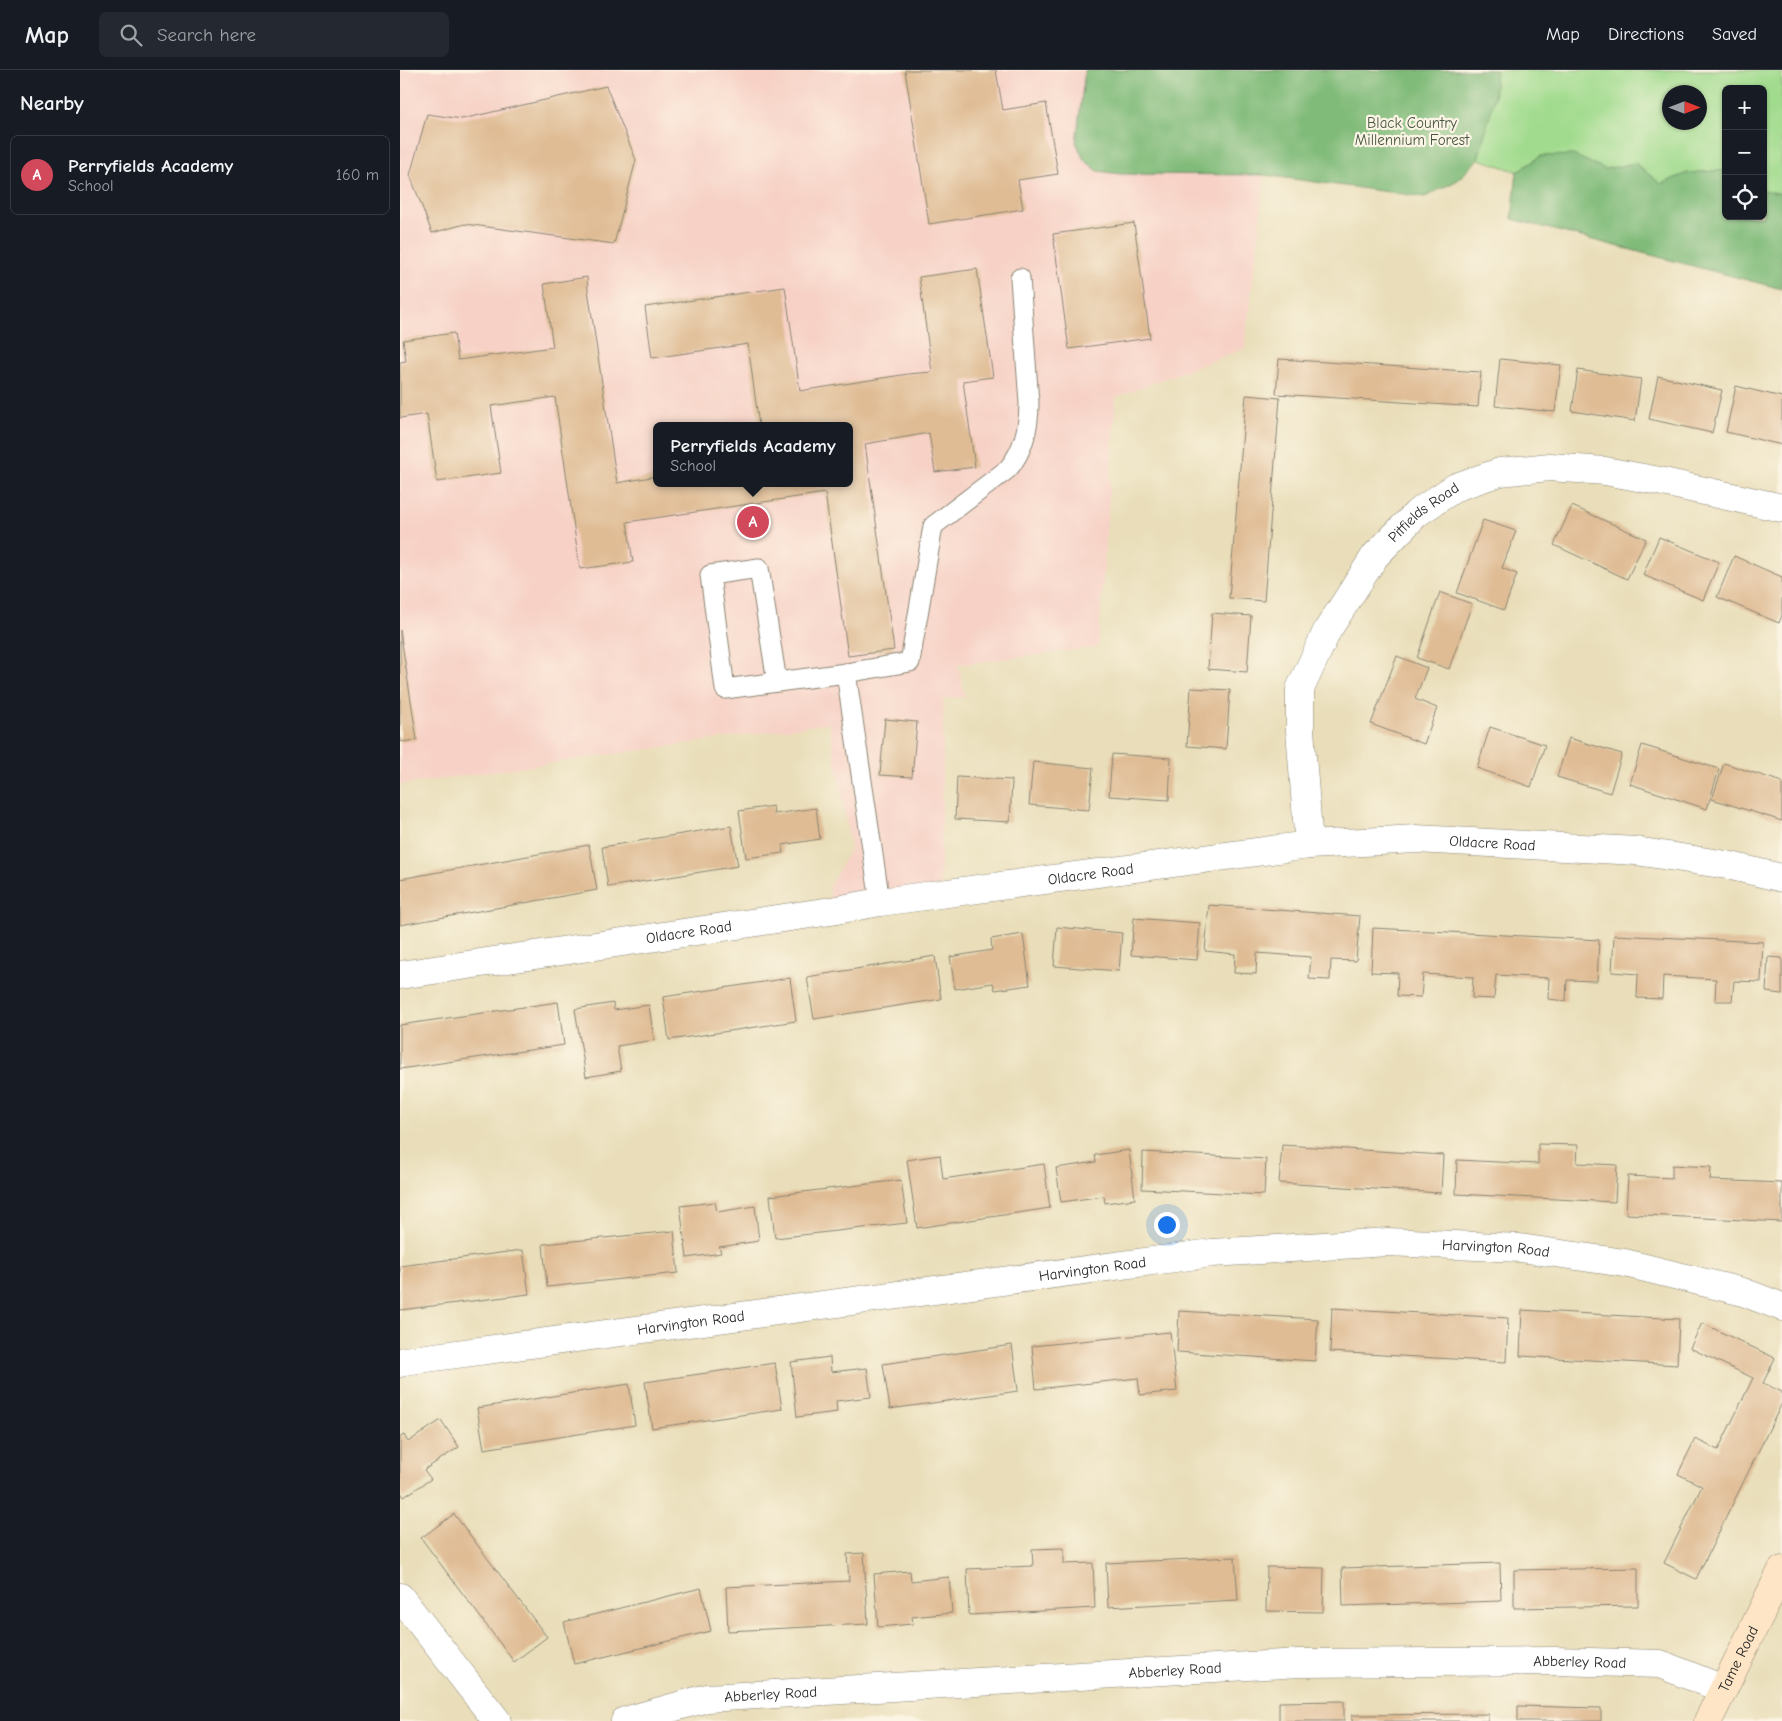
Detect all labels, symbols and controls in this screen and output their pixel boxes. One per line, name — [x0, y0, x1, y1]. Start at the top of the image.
search box — [99, 12, 449, 57]
text: Map — [25, 21, 69, 49]
icon: search — [117, 21, 145, 49]
text: Search here — [157, 24, 256, 46]
text: Map — [1546, 24, 1580, 45]
text: Directions — [1608, 24, 1684, 45]
text: Saved — [1712, 24, 1757, 45]
north arrow — [1662, 85, 1707, 130]
map controls — [1722, 85, 1767, 220]
button: + — [1722, 85, 1767, 130]
text: Nearby — [20, 91, 84, 115]
park label: Black Country Millennium Forest — [1355, 114, 1470, 149]
button: − — [1722, 130, 1767, 175]
text: Perryfields Academy — [68, 155, 233, 177]
text: A — [33, 166, 41, 184]
text: 160 m — [336, 166, 379, 184]
button: locate — [1722, 175, 1767, 220]
text: School — [68, 177, 114, 195]
popup — [653, 422, 853, 487]
text: Perryfields Academy — [670, 435, 836, 457]
text: School — [670, 457, 716, 475]
street label: Pitfields Road — [1384, 479, 1462, 546]
pin: A — [737, 503, 769, 541]
street label: Oldacre Road — [1449, 832, 1536, 855]
street label: Oldacre Road — [1047, 859, 1135, 889]
street label: Oldacre Road — [645, 917, 733, 947]
your location — [1154, 1212, 1180, 1238]
street label: Harvington Road — [1442, 1235, 1551, 1261]
street label: Harvington Road — [1038, 1253, 1147, 1285]
street label: Harvington Road — [636, 1307, 746, 1339]
street label: Tame Road — [1715, 1623, 1762, 1695]
street label: Abberley Road — [1533, 1652, 1627, 1672]
street label: Abberley Road — [1128, 1659, 1222, 1682]
street label: Abberley Road — [724, 1683, 818, 1706]

